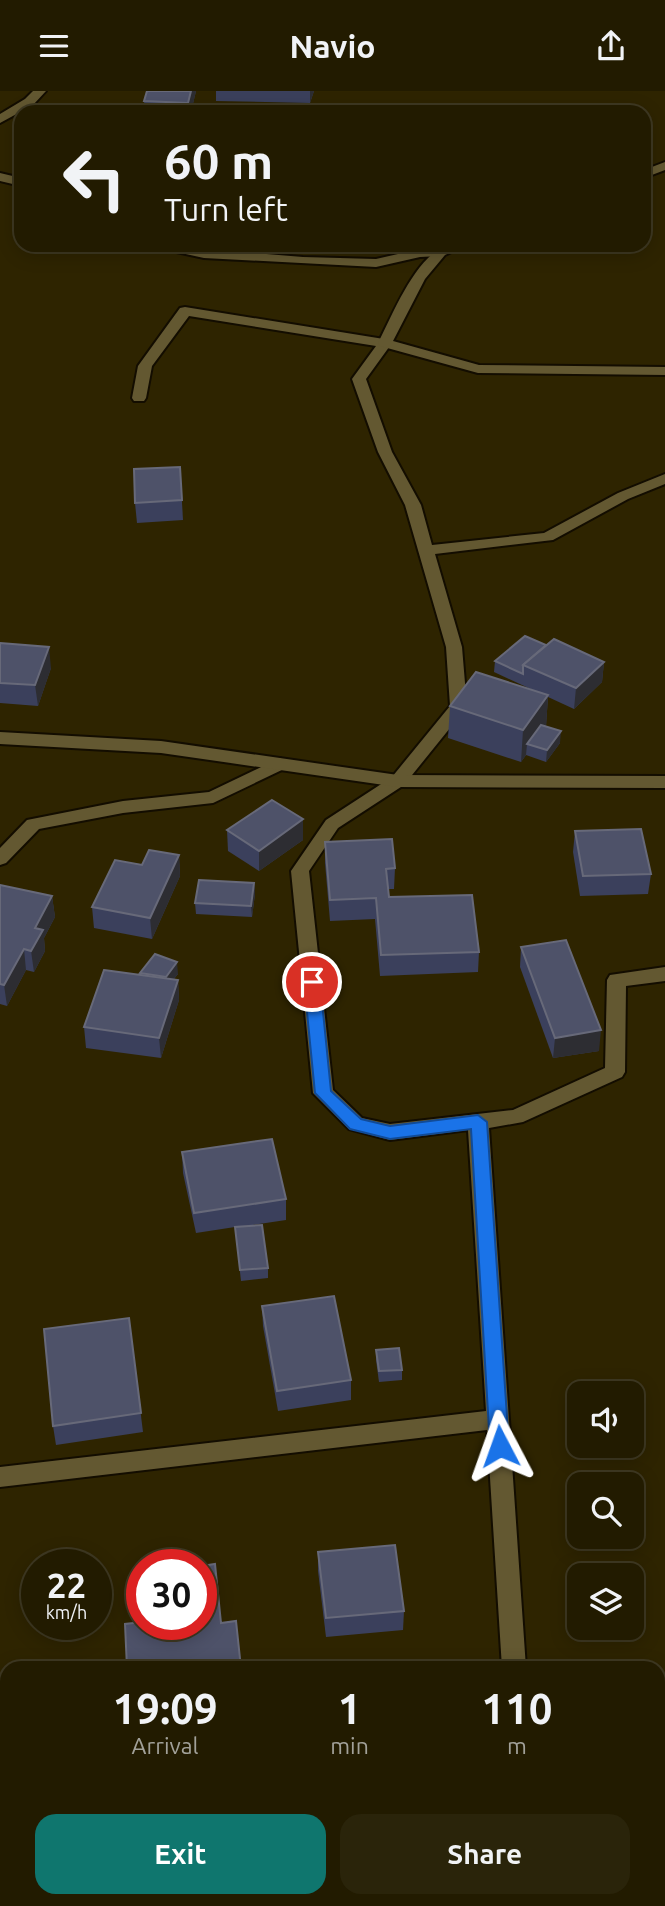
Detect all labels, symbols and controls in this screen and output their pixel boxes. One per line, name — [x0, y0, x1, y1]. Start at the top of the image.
icon: menu — [35, 27, 73, 65]
icon: share — [592, 27, 630, 65]
text: Navio — [289, 28, 376, 64]
icon: left — [49, 133, 140, 224]
text: 60 m — [164, 133, 273, 188]
text: Turn left — [164, 191, 288, 227]
pin — [282, 952, 342, 1012]
icon: arrive — [293, 963, 331, 1001]
map controls — [567, 1381, 644, 1640]
button: sound — [567, 1381, 644, 1458]
position arrow — [463, 1409, 537, 1483]
button: search — [567, 1472, 644, 1549]
speed limit sign: 30 — [126, 1549, 217, 1640]
button: layers — [567, 1563, 644, 1640]
text: 22 — [47, 1565, 86, 1605]
text: km/h — [46, 1602, 87, 1622]
text: 19:09 — [113, 1685, 218, 1732]
text: 1 — [338, 1685, 361, 1732]
text: 110 — [481, 1685, 552, 1732]
text: Arrival — [132, 1733, 199, 1758]
text: min — [330, 1733, 369, 1758]
text: m — [507, 1733, 527, 1758]
button: Exit — [35, 1814, 326, 1894]
button: Share — [340, 1814, 630, 1894]

